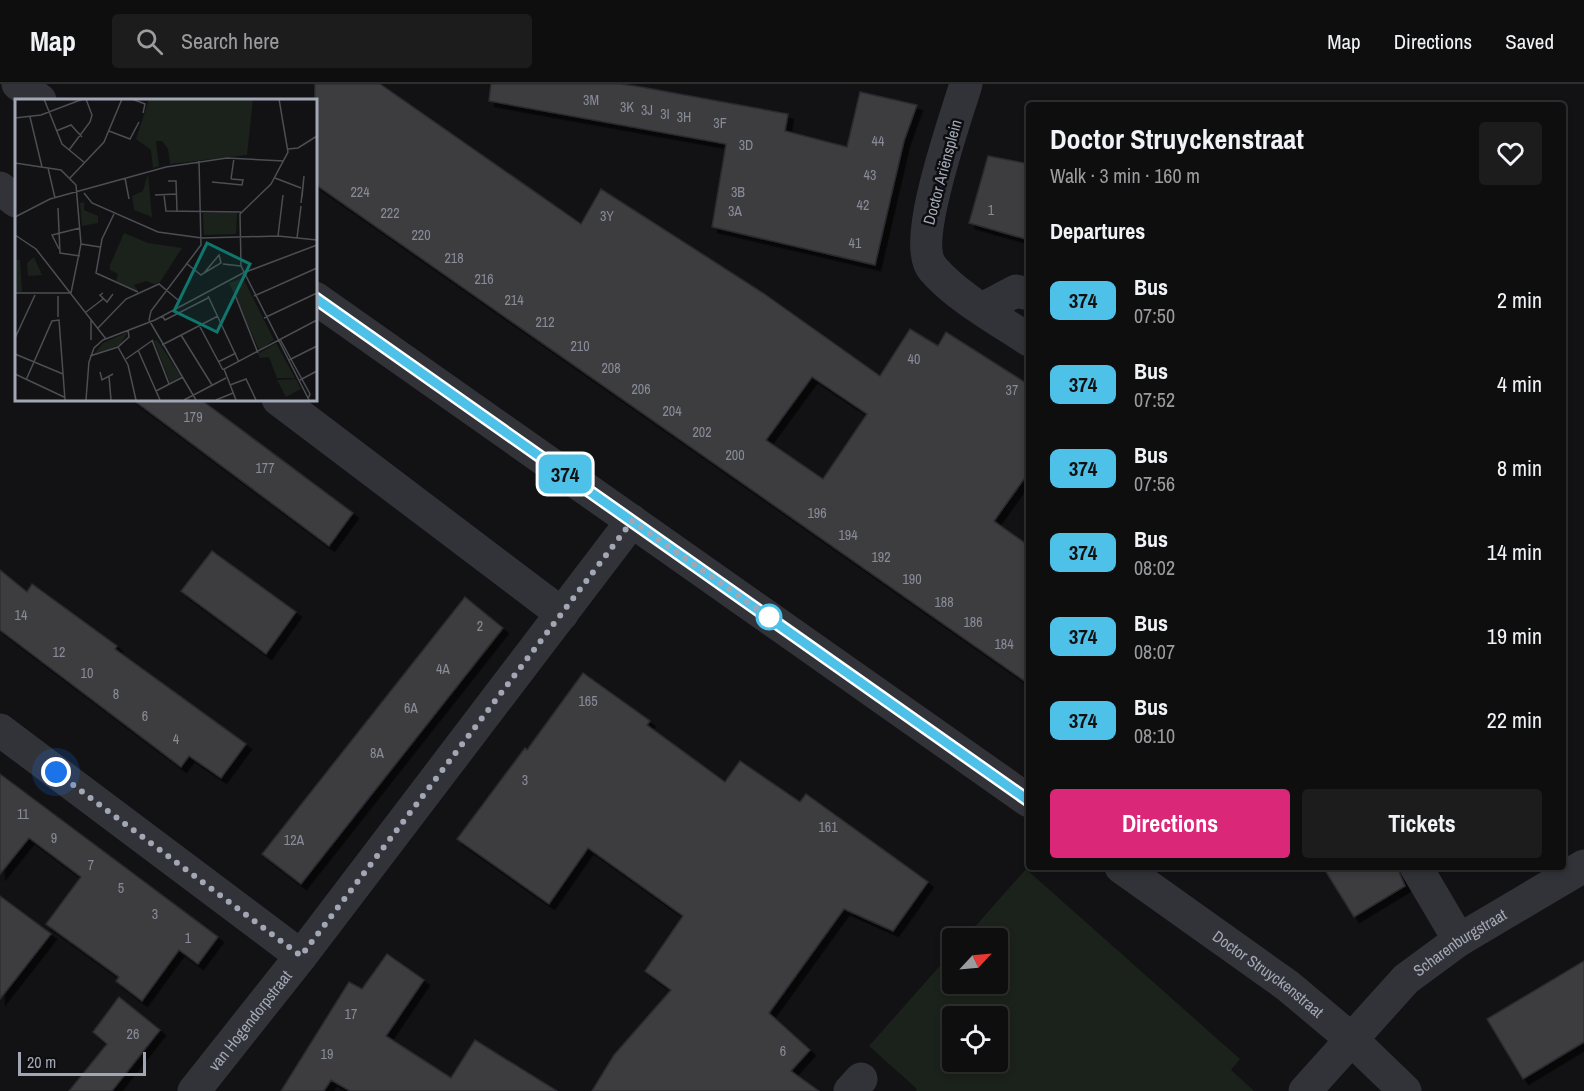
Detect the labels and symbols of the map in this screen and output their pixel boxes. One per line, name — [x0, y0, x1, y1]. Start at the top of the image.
house number: 3M — [583, 91, 599, 109]
house number: 3K — [620, 98, 634, 116]
inset map — [15, 99, 316, 400]
house number: 3J — [641, 101, 653, 119]
house number: 3I — [660, 105, 670, 123]
house number: 3H — [677, 108, 691, 126]
house number: 3F — [713, 114, 727, 132]
street label: Doctor Ariënsplein — [917, 117, 967, 227]
house number: 44 — [872, 132, 885, 150]
house number: 3D — [739, 136, 753, 154]
house number: 43 — [864, 166, 876, 184]
house number: 224 — [350, 183, 370, 201]
house number: 3B — [731, 183, 745, 201]
house number: 42 — [857, 196, 869, 214]
house number: 1 — [988, 201, 995, 219]
house number: 3A — [728, 202, 742, 220]
house number: 222 — [380, 204, 400, 222]
house number: 3Y — [600, 207, 614, 225]
house number: 220 — [411, 226, 431, 244]
house number: 41 — [849, 234, 862, 252]
house number: 218 — [444, 249, 464, 267]
house number: 216 — [474, 270, 494, 288]
house number: 214 — [504, 291, 524, 309]
house number: 212 — [535, 313, 555, 331]
house number: 210 — [570, 337, 590, 355]
house number: 40 — [908, 350, 920, 368]
house number: 208 — [601, 359, 621, 377]
house number: 206 — [631, 380, 651, 398]
house number: 37 — [1006, 381, 1018, 399]
house number: 204 — [662, 402, 682, 420]
house number: 179 — [183, 408, 203, 426]
house number: 202 — [692, 423, 712, 441]
house number: 200 — [725, 446, 745, 464]
line badge: 374 — [530, 454, 600, 494]
house number: 177 — [255, 459, 275, 477]
house number: 196 — [807, 504, 827, 522]
house number: 194 — [838, 526, 858, 544]
house number: 192 — [871, 548, 891, 566]
house number: 190 — [902, 570, 922, 588]
house number: 188 — [934, 593, 954, 611]
unlabelled marker — [756, 604, 782, 630]
house number: 14 — [15, 606, 28, 624]
house number: 186 — [963, 613, 983, 631]
house number: 2 — [477, 617, 483, 635]
house number: 184 — [994, 635, 1014, 653]
house number: 12 — [53, 643, 65, 661]
house number: 4A — [436, 660, 450, 678]
house number: 10 — [81, 664, 93, 682]
house number: 8 — [113, 685, 119, 703]
house number: 165 — [578, 692, 598, 710]
house number: 6A — [404, 699, 418, 717]
house number: 6 — [142, 707, 148, 725]
house number: 4 — [173, 730, 180, 748]
house number: 8A — [370, 744, 384, 762]
your location — [41, 757, 71, 787]
house number: 3 — [522, 771, 528, 789]
house number: 11 — [17, 805, 30, 823]
house number: 161 — [818, 818, 838, 836]
house number: 9 — [51, 829, 57, 847]
house number: 12A — [284, 831, 305, 849]
house number: 7 — [88, 856, 94, 874]
house number: 5 — [118, 879, 124, 897]
street label: Scharenburgstraat — [1408, 903, 1511, 981]
house number: 3 — [152, 905, 158, 923]
street label: Doctor Struyckenstraat — [1208, 925, 1329, 1023]
north arrow — [942, 928, 1008, 994]
house number: 1 — [185, 929, 192, 947]
street label: van Hogendorpstraat — [203, 965, 297, 1075]
house number: 17 — [345, 1005, 357, 1023]
house number: 26 — [127, 1025, 139, 1043]
house number: 6 — [780, 1042, 786, 1060]
house number: 19 — [321, 1045, 333, 1063]
scale bar — [18, 1049, 146, 1076]

